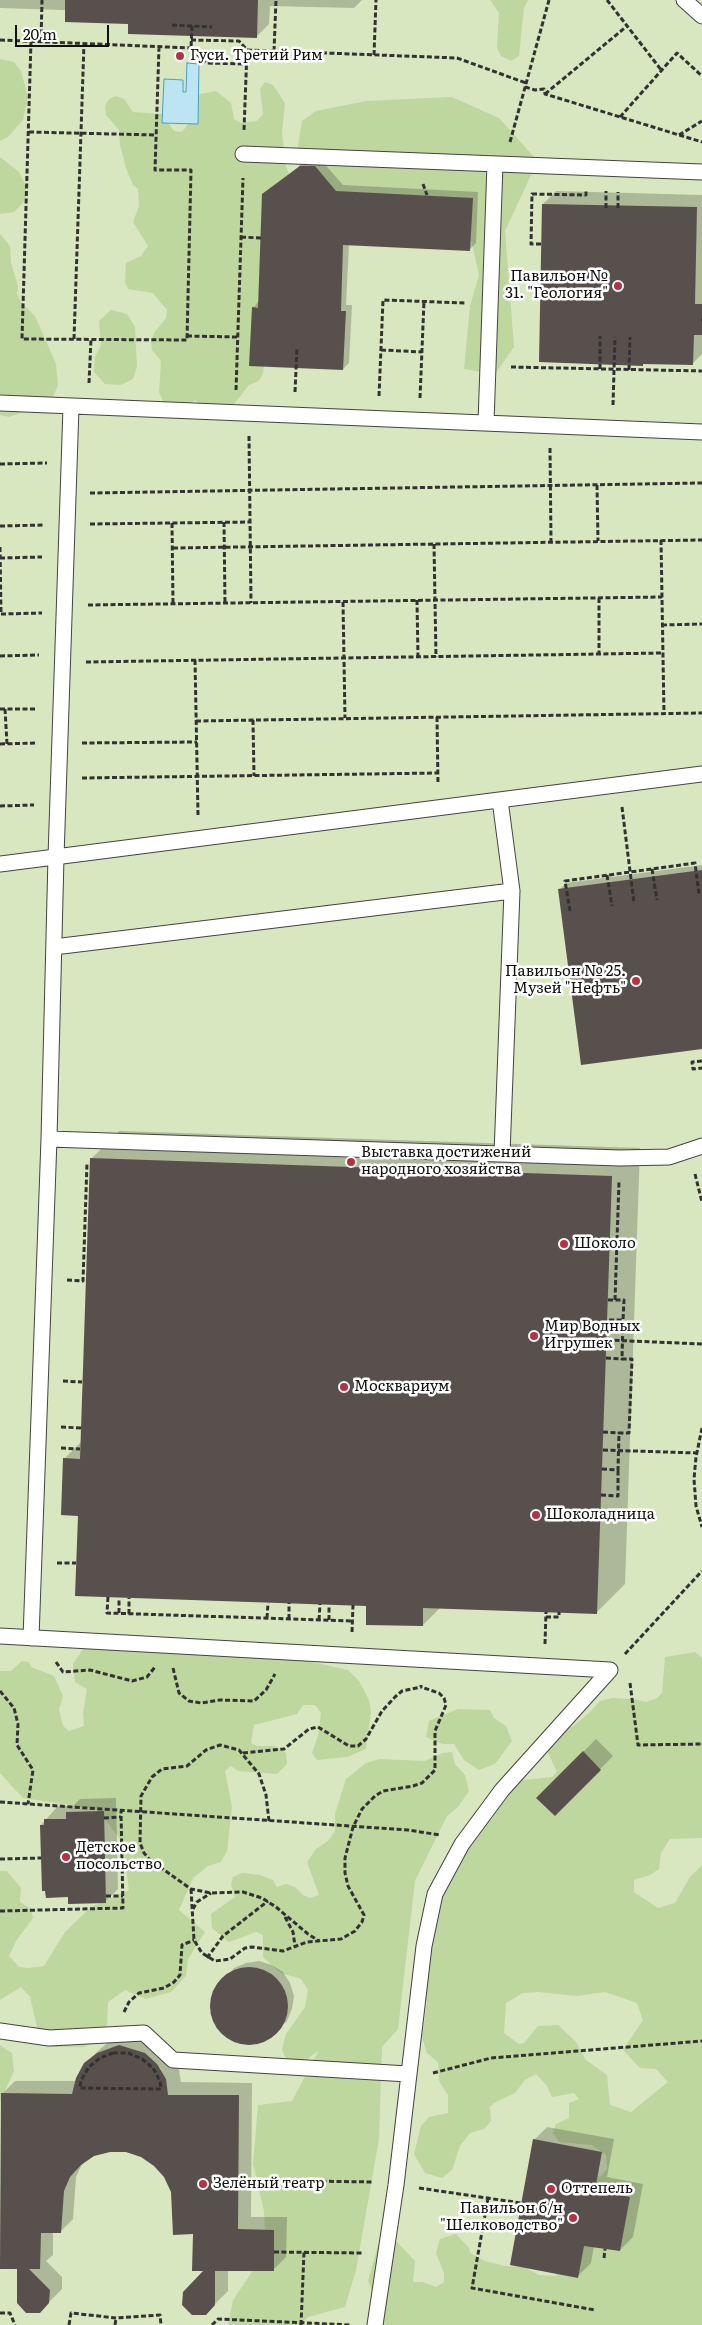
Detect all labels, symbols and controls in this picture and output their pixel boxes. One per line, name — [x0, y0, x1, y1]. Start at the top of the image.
scale bar — [18, 15, 111, 47]
text: 20 m — [23, 22, 57, 45]
place label: Гуси. Третий Рим — [190, 47, 323, 65]
marker: Гуси. Третий Рим — [174, 50, 186, 62]
place label: Павильон № 31. "Геология" — [505, 268, 608, 303]
marker: Павильон № 31. "Геология" — [612, 280, 624, 292]
place label: Павильон № 25. Музей "Нефть" — [505, 963, 626, 998]
marker: Павильон № 25. Музей "Нефть" — [630, 975, 642, 987]
place label: Выставка достижений народного хозяйства — [361, 1144, 531, 1179]
marker: Выставка достижений народного хозяйства — [345, 1156, 357, 1168]
place label: Шоколо — [574, 1235, 636, 1253]
marker: Шоколо — [558, 1238, 570, 1250]
place label: Мир Водных Игрушек — [544, 1318, 640, 1353]
marker: Мир Водных Игрушек — [528, 1330, 540, 1342]
place label: Москвариум — [354, 1378, 450, 1396]
marker: Москвариум — [338, 1381, 350, 1393]
place label: Шоколадница — [546, 1506, 655, 1524]
marker: Шоколадница — [530, 1509, 542, 1521]
place label: Детское посольство — [76, 1839, 162, 1874]
marker: Детское посольство — [60, 1851, 72, 1863]
place label: Зелёный театр — [213, 2175, 325, 2193]
marker: Зелёный театр — [197, 2178, 209, 2190]
place label: Оттепель — [561, 2180, 633, 2198]
marker: Оттепель — [545, 2183, 557, 2195]
place label: Павильон б/н "Шелководство" — [440, 2200, 563, 2235]
marker: Павильон б/н "Шелководство" — [567, 2212, 579, 2224]

